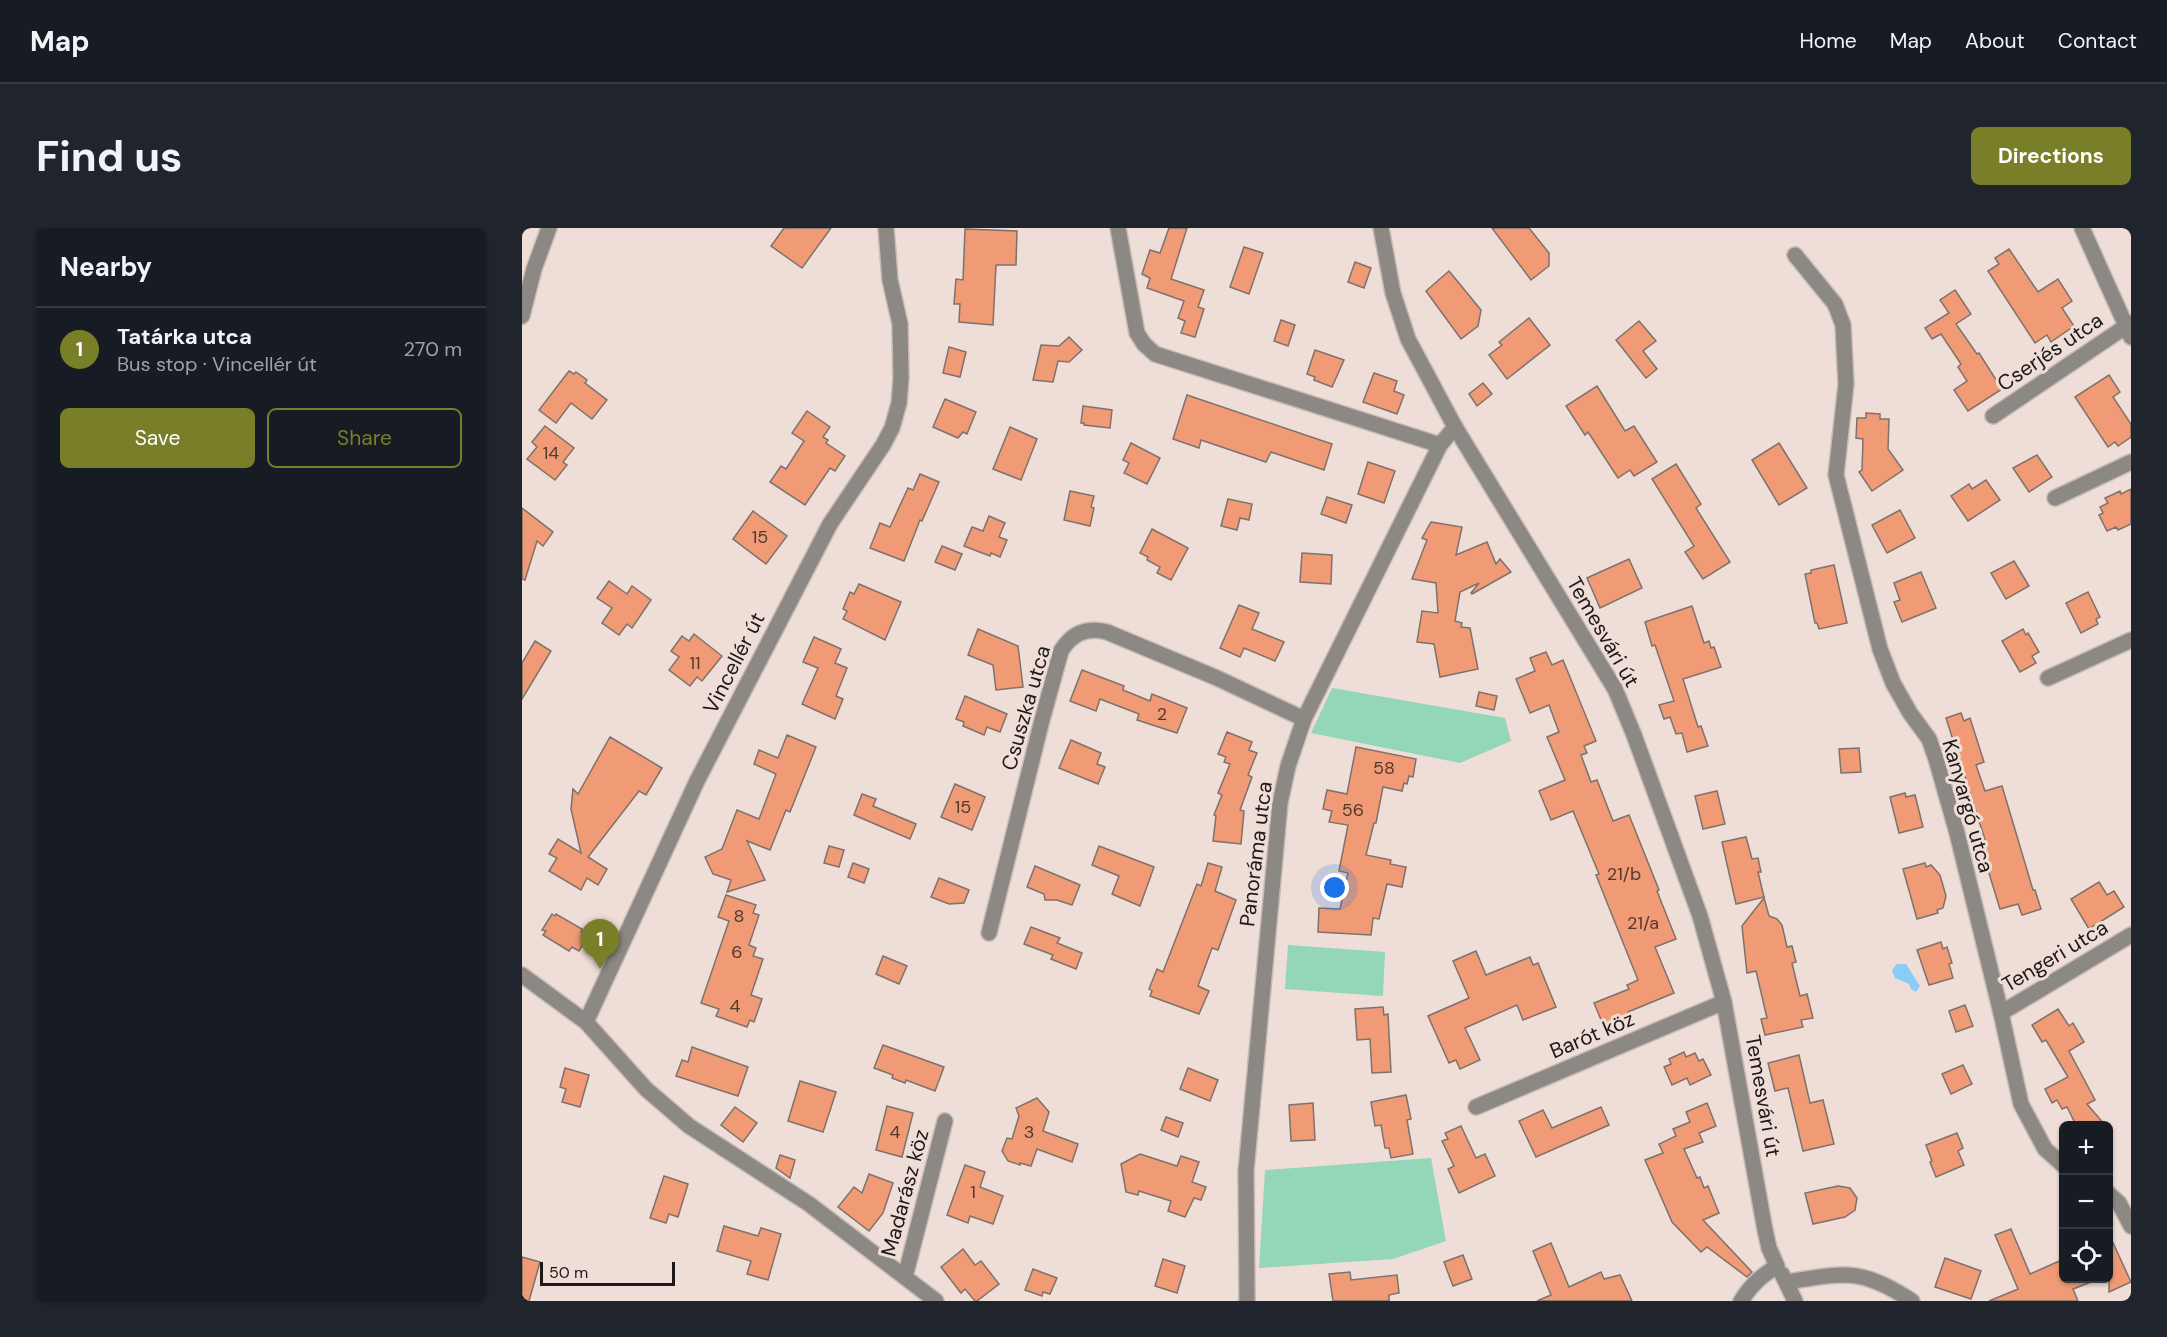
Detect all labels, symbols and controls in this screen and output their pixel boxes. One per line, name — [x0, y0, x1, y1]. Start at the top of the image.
text: Map — [30, 23, 90, 60]
text: Home — [1799, 27, 1857, 55]
text: Map — [1890, 27, 1932, 55]
text: About — [1965, 27, 2025, 55]
text: Contact — [2058, 27, 2137, 55]
button: Directions — [1971, 127, 2131, 185]
text: Find us — [36, 129, 182, 184]
text: Nearby — [60, 250, 152, 284]
street label: Cserjés utca — [1992, 306, 2108, 398]
text: Tatárka utca — [117, 322, 252, 351]
text: 1 — [76, 336, 83, 362]
text: 270 m — [404, 336, 462, 362]
text: Bus stop · Vincellér út — [117, 351, 317, 377]
button: Save — [60, 408, 255, 468]
button: Share — [267, 408, 462, 468]
house number: 14 — [543, 441, 559, 465]
house number: 15 — [752, 525, 768, 549]
street label: Temesvári út — [1560, 572, 1646, 692]
street label: Vincellér út — [697, 608, 771, 718]
street label: Csuszka utca — [995, 642, 1057, 774]
house number: 11 — [689, 651, 701, 675]
house number: 2 — [1157, 702, 1167, 726]
street label: Kanyargó utca — [1936, 736, 2000, 876]
house number: 58 — [1373, 756, 1395, 780]
street label: Panoráma utca — [1233, 780, 1279, 928]
house number: 15 — [955, 795, 971, 819]
house number: 56 — [1342, 798, 1364, 822]
house number: 21/b — [1607, 862, 1641, 886]
your location — [1320, 873, 1349, 902]
house number: 8 — [734, 904, 744, 928]
house number: 21/a — [1627, 911, 1659, 935]
street label: Tengeri utca — [1997, 913, 2113, 999]
pin: 1 — [580, 920, 620, 969]
house number: 6 — [731, 940, 743, 964]
house number: 4 — [730, 994, 741, 1018]
street label: Barót köz — [1545, 1005, 1639, 1065]
street label: Temesvári út — [1739, 1033, 1787, 1159]
house number: 4 — [890, 1120, 901, 1144]
house number: 3 — [1024, 1120, 1034, 1144]
map controls — [2059, 1121, 2113, 1283]
button: + — [2059, 1121, 2113, 1175]
street label: Madarász köz — [875, 1126, 935, 1260]
button: − — [2059, 1175, 2113, 1229]
house number: 1 — [970, 1180, 976, 1204]
button: locate — [2059, 1229, 2113, 1283]
scale bar — [540, 1259, 675, 1286]
text: 50 m — [549, 1262, 588, 1283]

